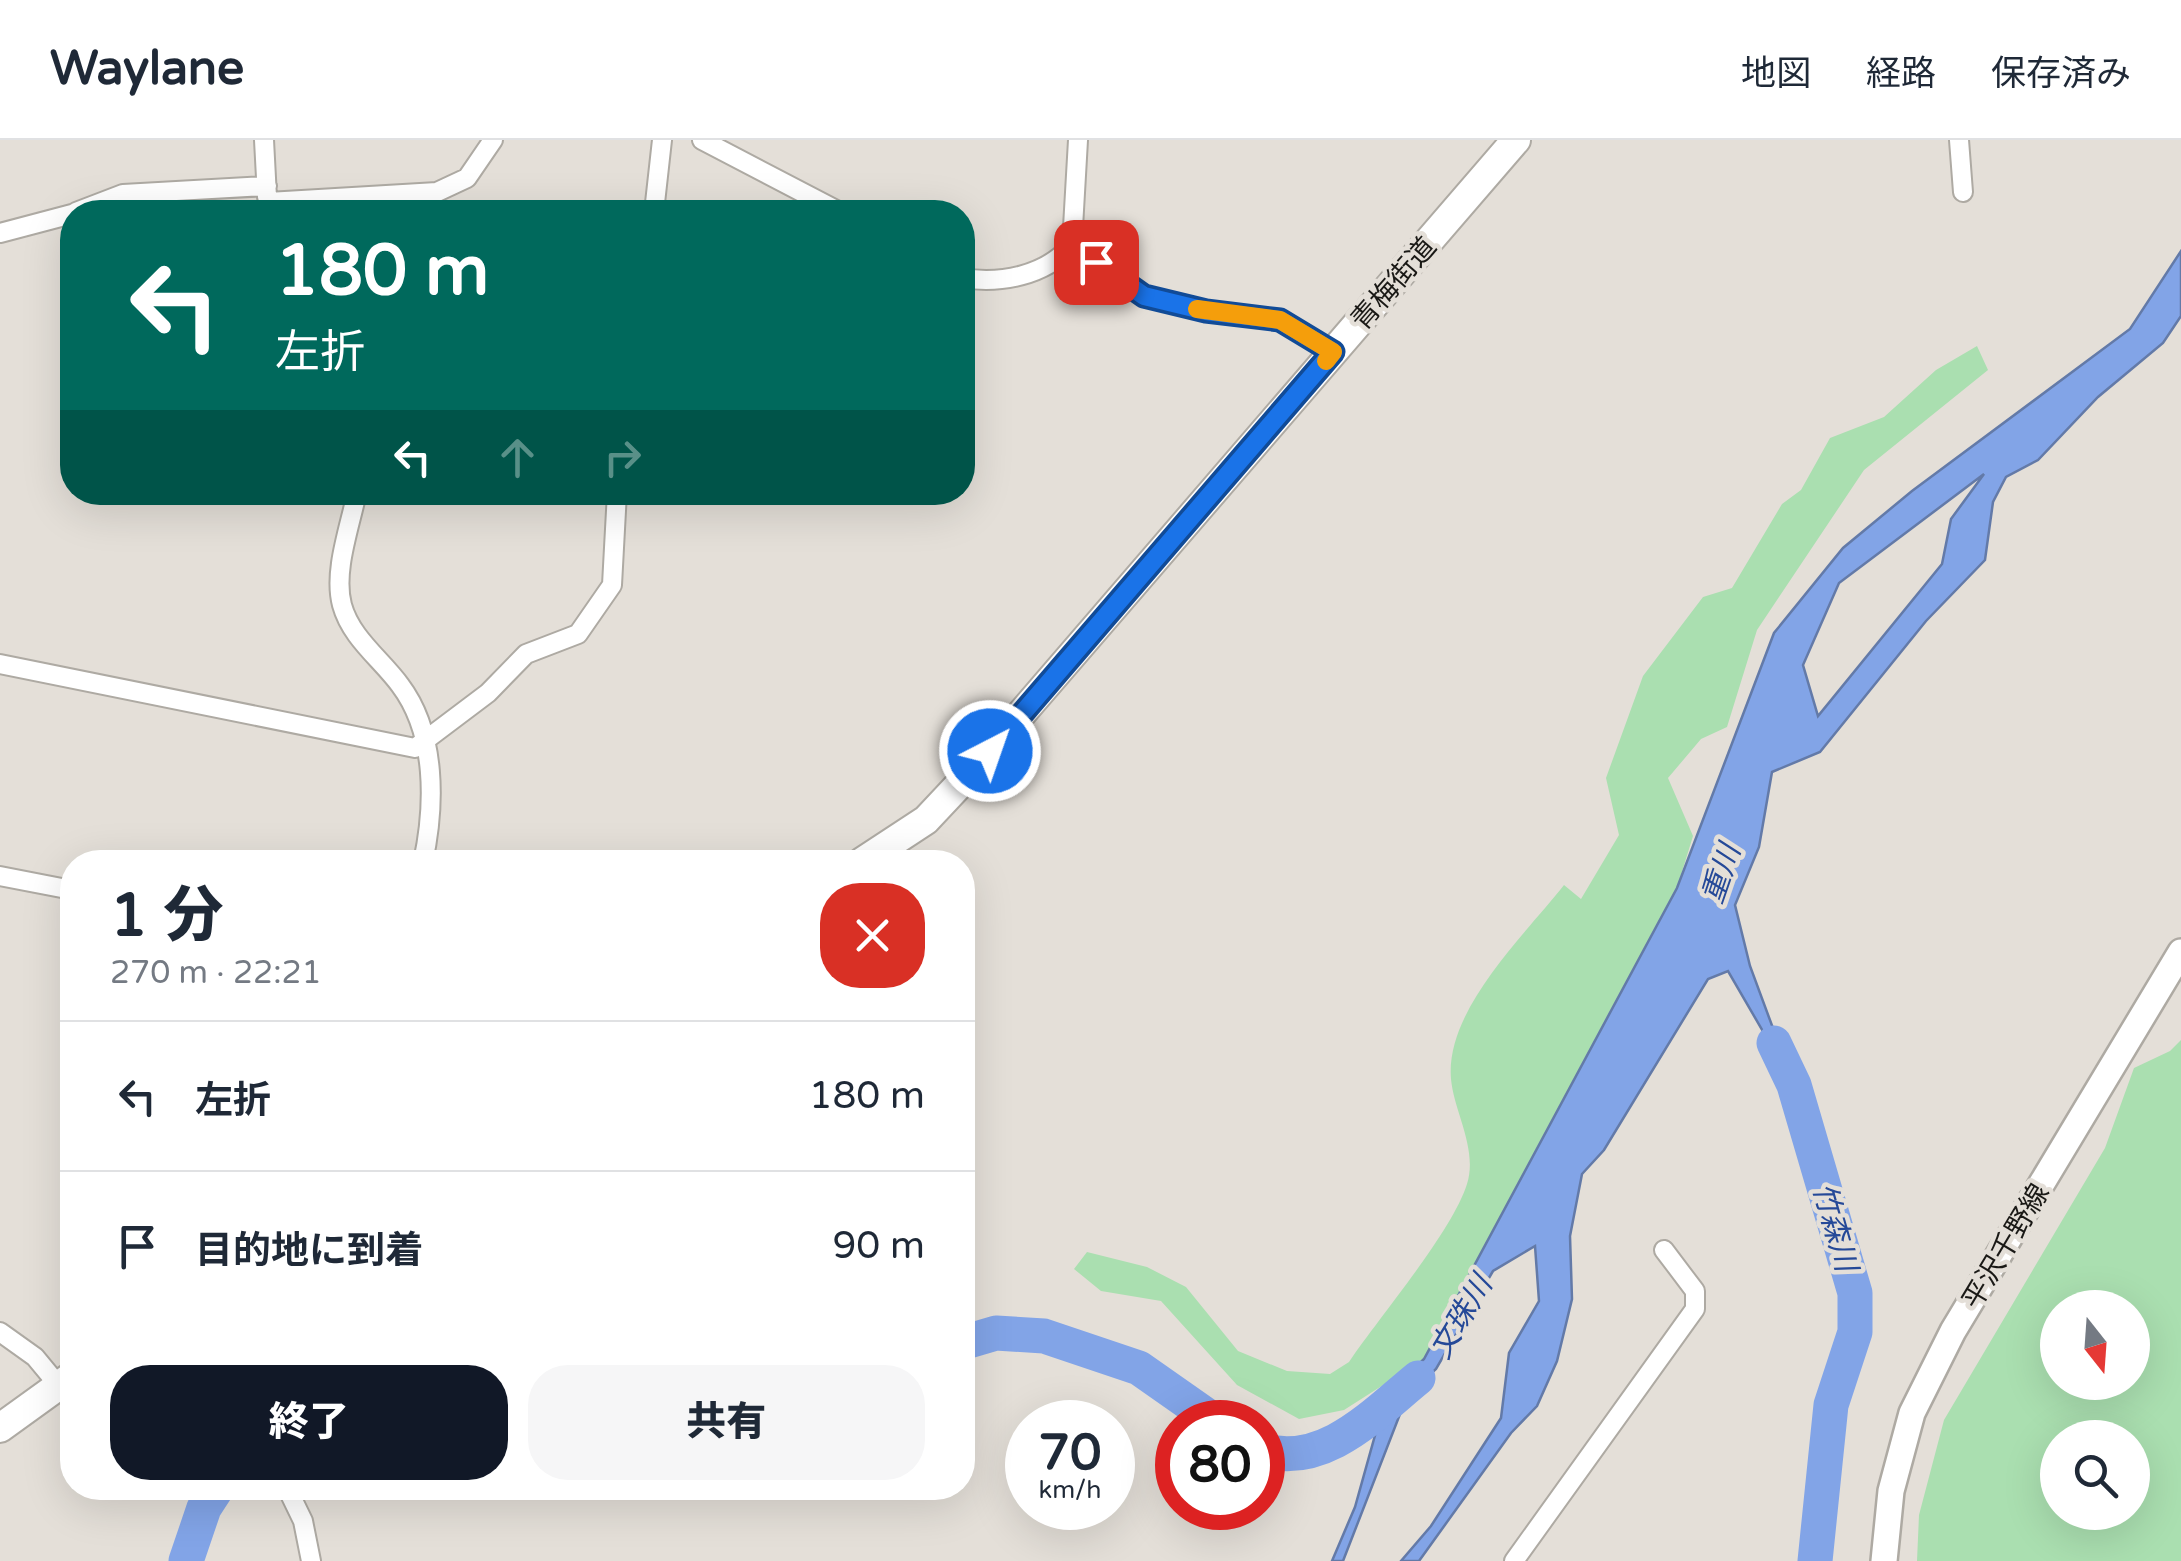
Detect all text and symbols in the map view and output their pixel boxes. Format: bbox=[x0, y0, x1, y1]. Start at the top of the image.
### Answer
text: Waylane bbox=[50, 40, 244, 98]
text: 地図 bbox=[1741, 53, 1811, 95]
text: 経路 bbox=[1866, 53, 1936, 95]
text: 保存済み bbox=[1991, 53, 2131, 95]
pin bbox=[1054, 220, 1139, 305]
text: 180 m bbox=[275, 230, 489, 314]
street label: 青梅街道 bbox=[1344, 230, 1443, 337]
icon: arrive bbox=[1069, 235, 1124, 290]
icon: left bbox=[110, 240, 240, 370]
text: 左折 bbox=[275, 326, 365, 380]
icon: left bbox=[385, 430, 440, 485]
icon: ahead bbox=[490, 430, 545, 485]
icon: right bbox=[595, 430, 650, 485]
position arrow bbox=[938, 699, 1042, 803]
water label: 重川 bbox=[1694, 837, 1750, 909]
text: 1 分 bbox=[110, 880, 223, 952]
button: close bbox=[820, 883, 925, 988]
text: 270 m · 22:21 bbox=[110, 954, 322, 992]
icon: left bbox=[110, 1069, 165, 1124]
text: 180 m bbox=[809, 1073, 925, 1119]
text: 左折 bbox=[195, 1078, 271, 1124]
street label: 平沢千野線 bbox=[1955, 1178, 2056, 1315]
water label: 竹森川 bbox=[1804, 1179, 1866, 1278]
icon: arrive bbox=[110, 1219, 165, 1274]
text: 90 m bbox=[833, 1223, 925, 1269]
text: 目的地に到着 bbox=[195, 1228, 423, 1274]
water label: 文珠川 bbox=[1422, 1267, 1502, 1365]
north arrow bbox=[2040, 1290, 2150, 1400]
map controls bbox=[2040, 1290, 2150, 1530]
button: 終了 bbox=[110, 1365, 508, 1480]
button: 共有 bbox=[528, 1365, 925, 1480]
speed limit sign: 80 bbox=[1155, 1400, 1285, 1530]
button: search bbox=[2040, 1420, 2150, 1530]
text: 70 bbox=[1039, 1423, 1101, 1483]
text: km/h bbox=[1039, 1475, 1101, 1505]

